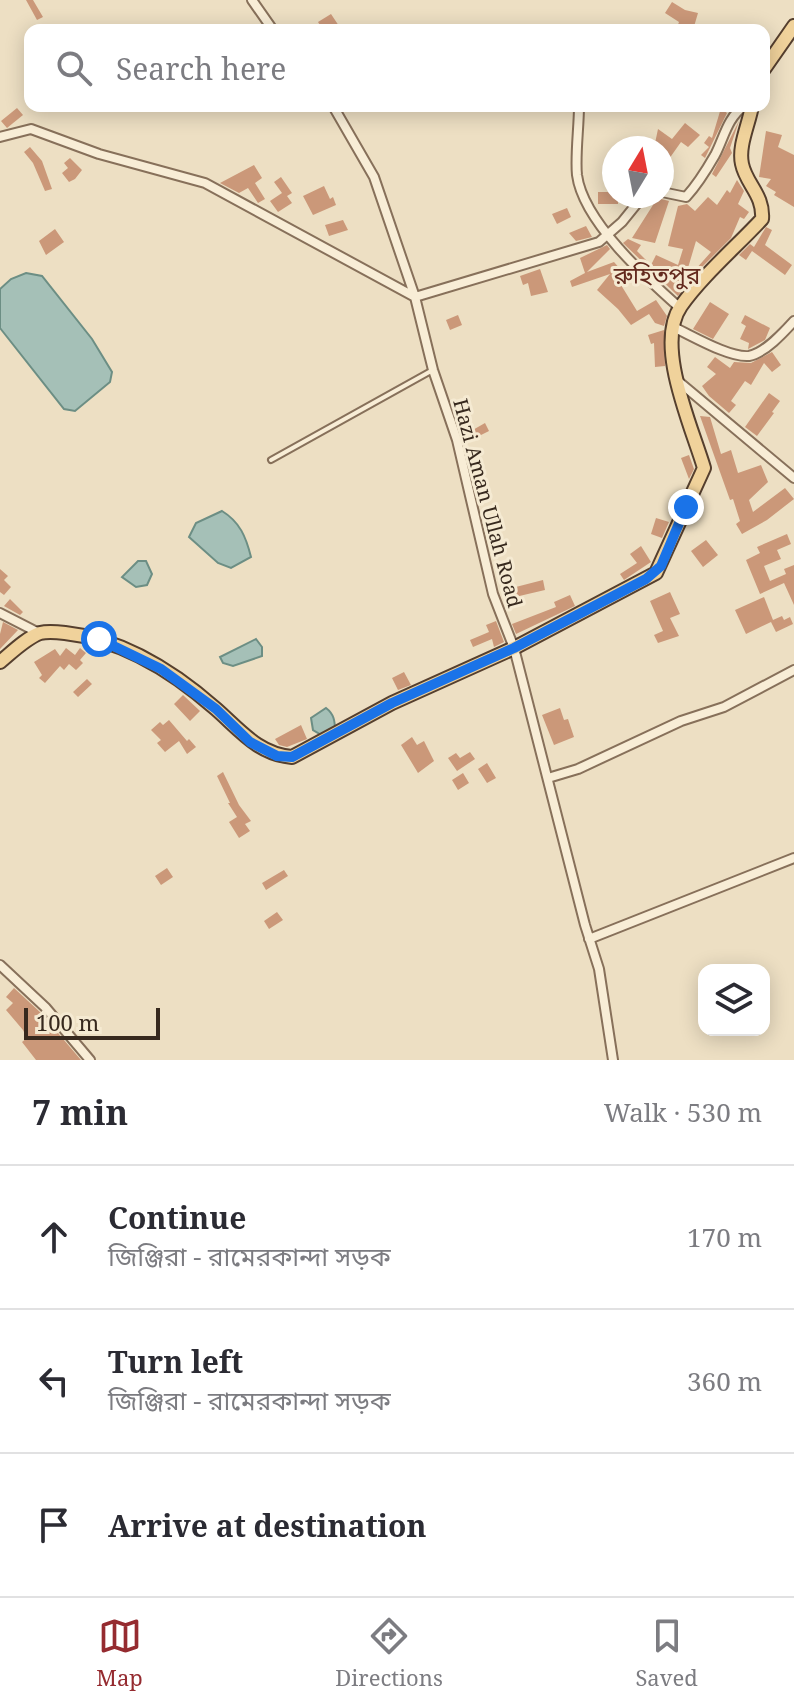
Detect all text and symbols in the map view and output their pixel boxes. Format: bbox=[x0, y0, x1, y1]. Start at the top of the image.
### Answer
search box bbox=[24, 24, 770, 112]
icon: search bbox=[52, 46, 96, 90]
text: Search here bbox=[116, 48, 286, 89]
north arrow bbox=[602, 136, 674, 208]
district label: রুহিতপুর bbox=[613, 258, 701, 291]
street label: Hazi Aman Ullah Road bbox=[447, 395, 529, 611]
route end bbox=[668, 489, 704, 525]
route start bbox=[81, 621, 117, 657]
map controls bbox=[698, 964, 770, 1036]
button: layers bbox=[698, 964, 770, 1036]
scale bar bbox=[24, 1004, 160, 1040]
text: 100 m bbox=[36, 1007, 99, 1037]
text: 7 min bbox=[32, 1089, 128, 1135]
text: Walk · 530 m bbox=[604, 1094, 762, 1130]
text: Continue bbox=[108, 1197, 246, 1238]
icon: ahead bbox=[32, 1215, 76, 1259]
text: 170 m bbox=[687, 1219, 762, 1255]
text: জিঞ্জিরা - রামেরকান্দা সড়ক bbox=[108, 1238, 391, 1274]
text: Turn left bbox=[108, 1341, 243, 1382]
icon: left bbox=[32, 1359, 76, 1403]
text: 360 m bbox=[687, 1363, 762, 1399]
text: জিঞ্জিরা - রামেরকান্দা সড়ক bbox=[108, 1382, 391, 1418]
icon: arrive bbox=[32, 1503, 76, 1547]
text: Arrive at destination bbox=[108, 1505, 427, 1546]
tab: Map bbox=[96, 1614, 143, 1692]
tab: Directions bbox=[335, 1614, 443, 1692]
tab: Saved bbox=[635, 1614, 698, 1692]

